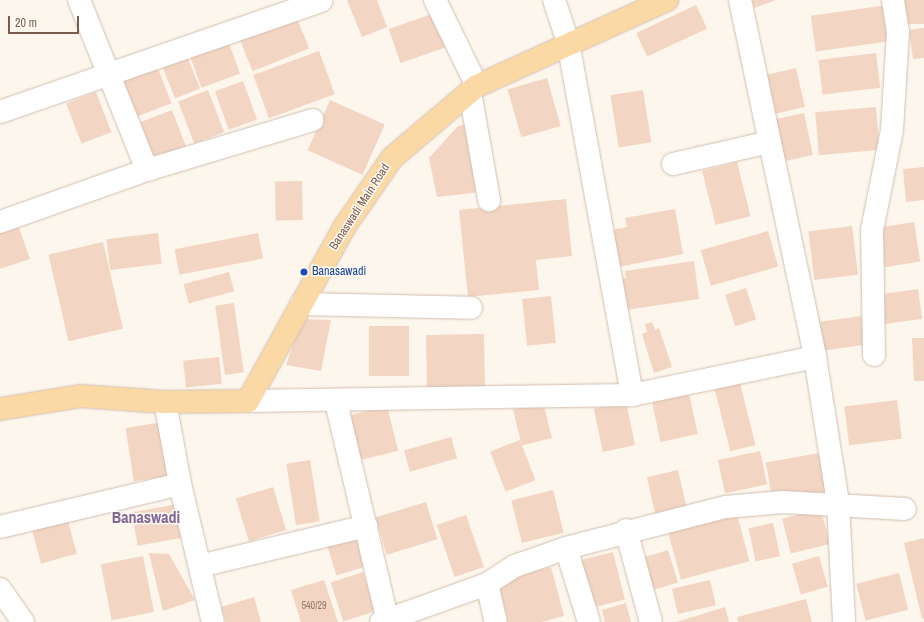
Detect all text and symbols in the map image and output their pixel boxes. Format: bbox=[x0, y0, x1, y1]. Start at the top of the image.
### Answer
scale bar bbox=[10, 8, 81, 34]
text: 20 m bbox=[15, 15, 37, 31]
street label: Banaswadi Main Road bbox=[327, 161, 393, 253]
place label: Banasawadi bbox=[312, 265, 366, 279]
marker: Banasawadi bbox=[299, 267, 309, 277]
district label: Banaswadi bbox=[112, 507, 180, 527]
house number: 540/29 bbox=[301, 600, 327, 612]

